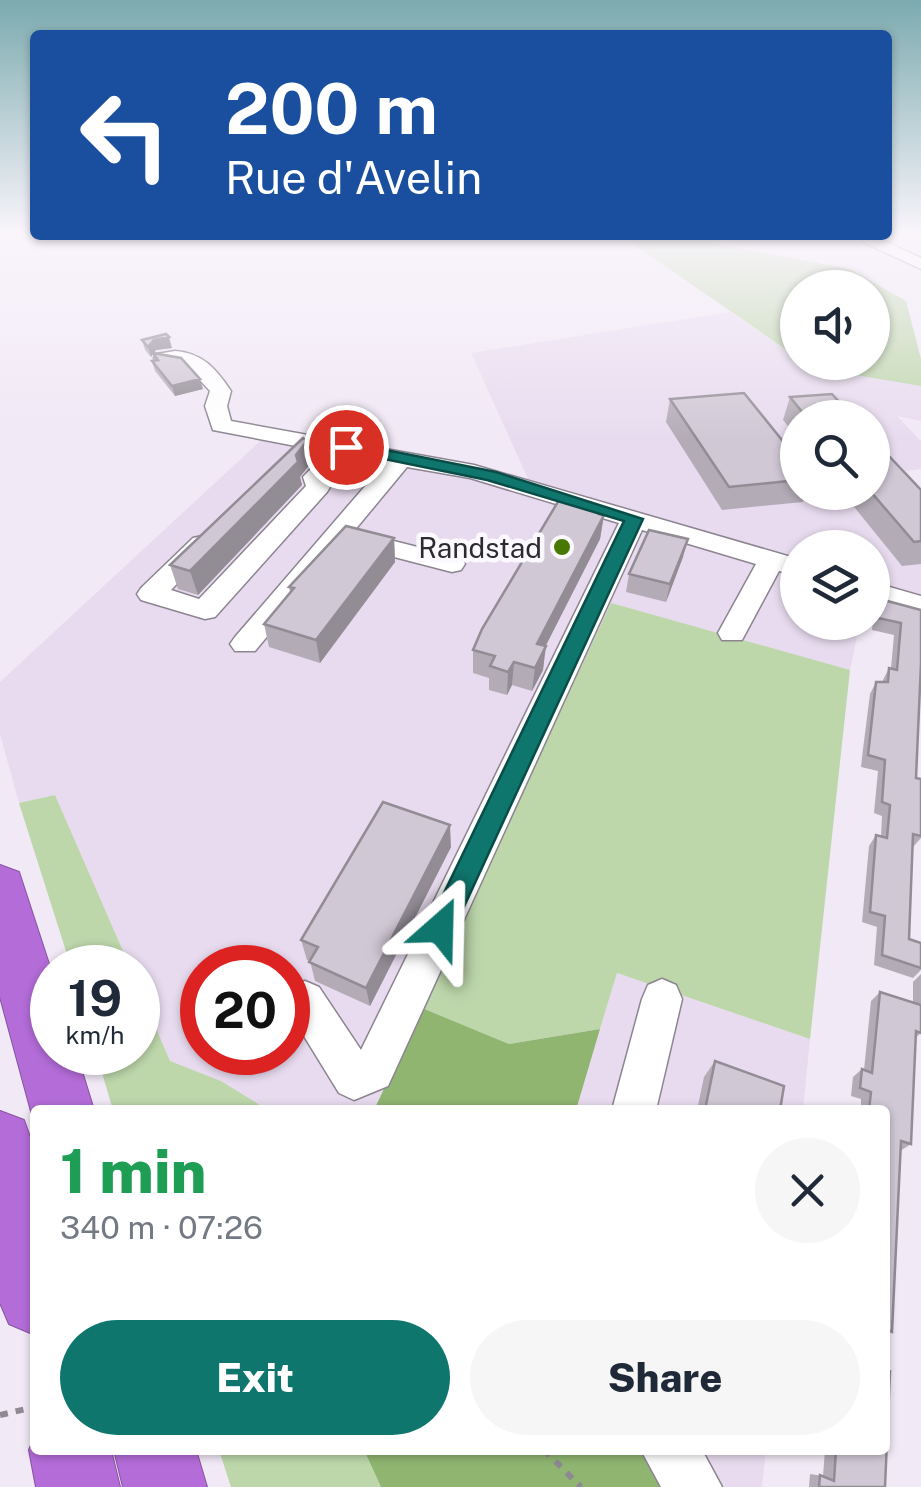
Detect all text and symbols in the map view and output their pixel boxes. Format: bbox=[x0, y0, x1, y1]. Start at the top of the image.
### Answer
text: 200 m bbox=[225, 67, 438, 150]
icon: left bbox=[60, 70, 190, 200]
text: Rue d'Avelin bbox=[225, 151, 482, 204]
map controls bbox=[780, 270, 890, 640]
button: sound bbox=[780, 270, 890, 380]
button: search bbox=[780, 400, 890, 510]
pin bbox=[304, 405, 389, 490]
icon: arrive bbox=[319, 420, 374, 475]
button: layers bbox=[780, 530, 890, 640]
place label: Randstad bbox=[418, 531, 542, 564]
marker: Randstad bbox=[551, 536, 573, 558]
position arrow bbox=[388, 876, 492, 980]
speed limit sign: 20 bbox=[180, 945, 310, 1075]
text: 19 bbox=[68, 968, 122, 1027]
text: km/h bbox=[66, 1020, 124, 1050]
text: 1 min bbox=[60, 1136, 207, 1207]
button: close bbox=[755, 1138, 860, 1243]
text: 340 m · 07:26 bbox=[60, 1209, 263, 1246]
button: Exit bbox=[60, 1320, 450, 1435]
button: Share bbox=[470, 1320, 860, 1435]

